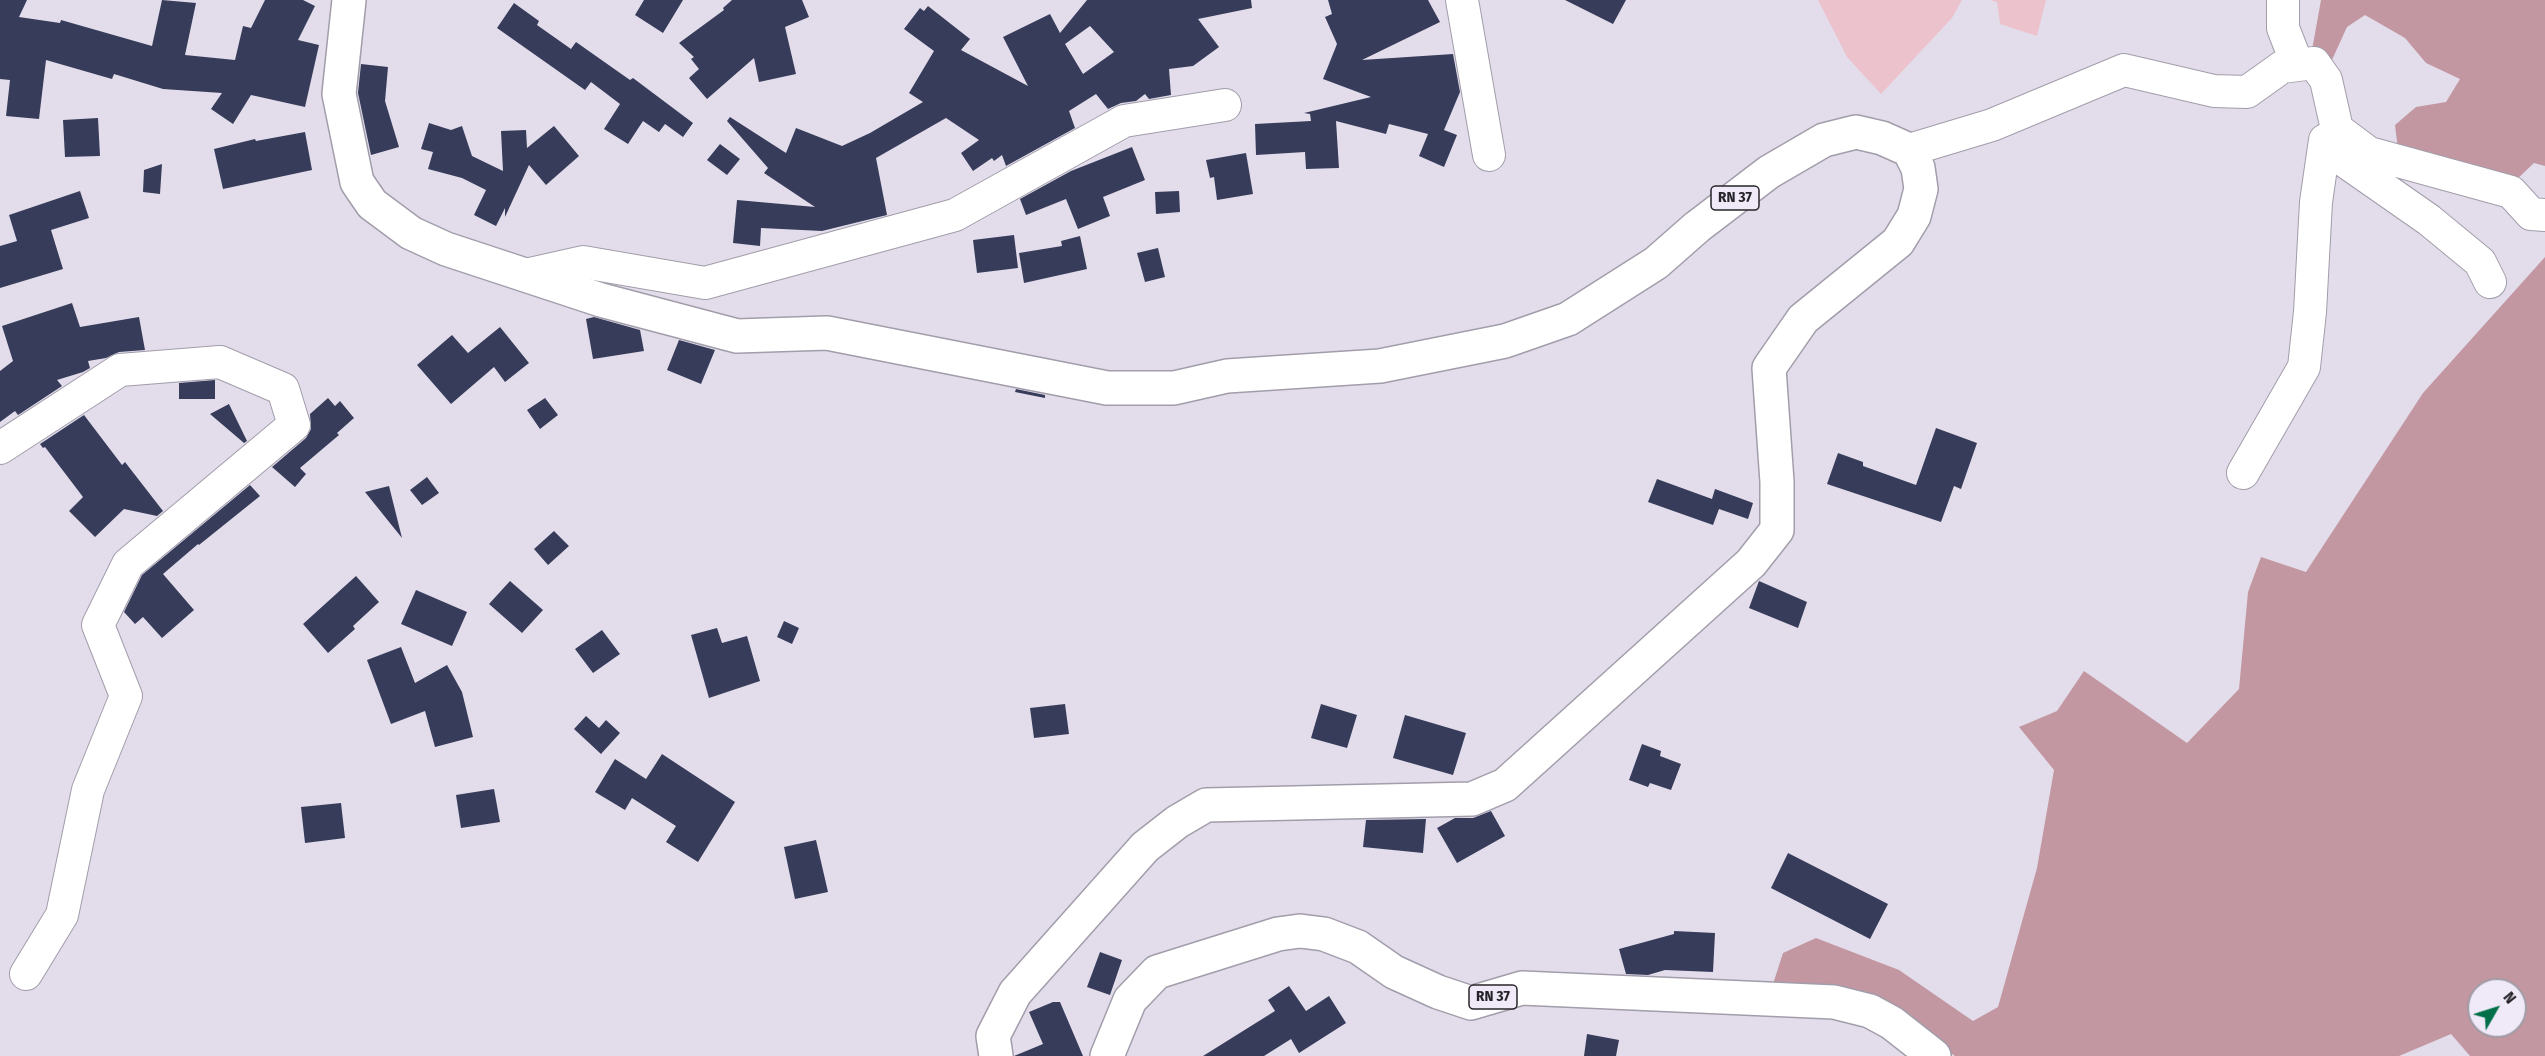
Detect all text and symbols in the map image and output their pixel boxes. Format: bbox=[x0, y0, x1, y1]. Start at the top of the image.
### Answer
road number: RN 37 bbox=[1711, 186, 1759, 210]
north arrow bbox=[2467, 978, 2527, 1038]
road number: RN 37 bbox=[1469, 985, 1517, 1009]
text: N bbox=[2499, 988, 2520, 1007]

